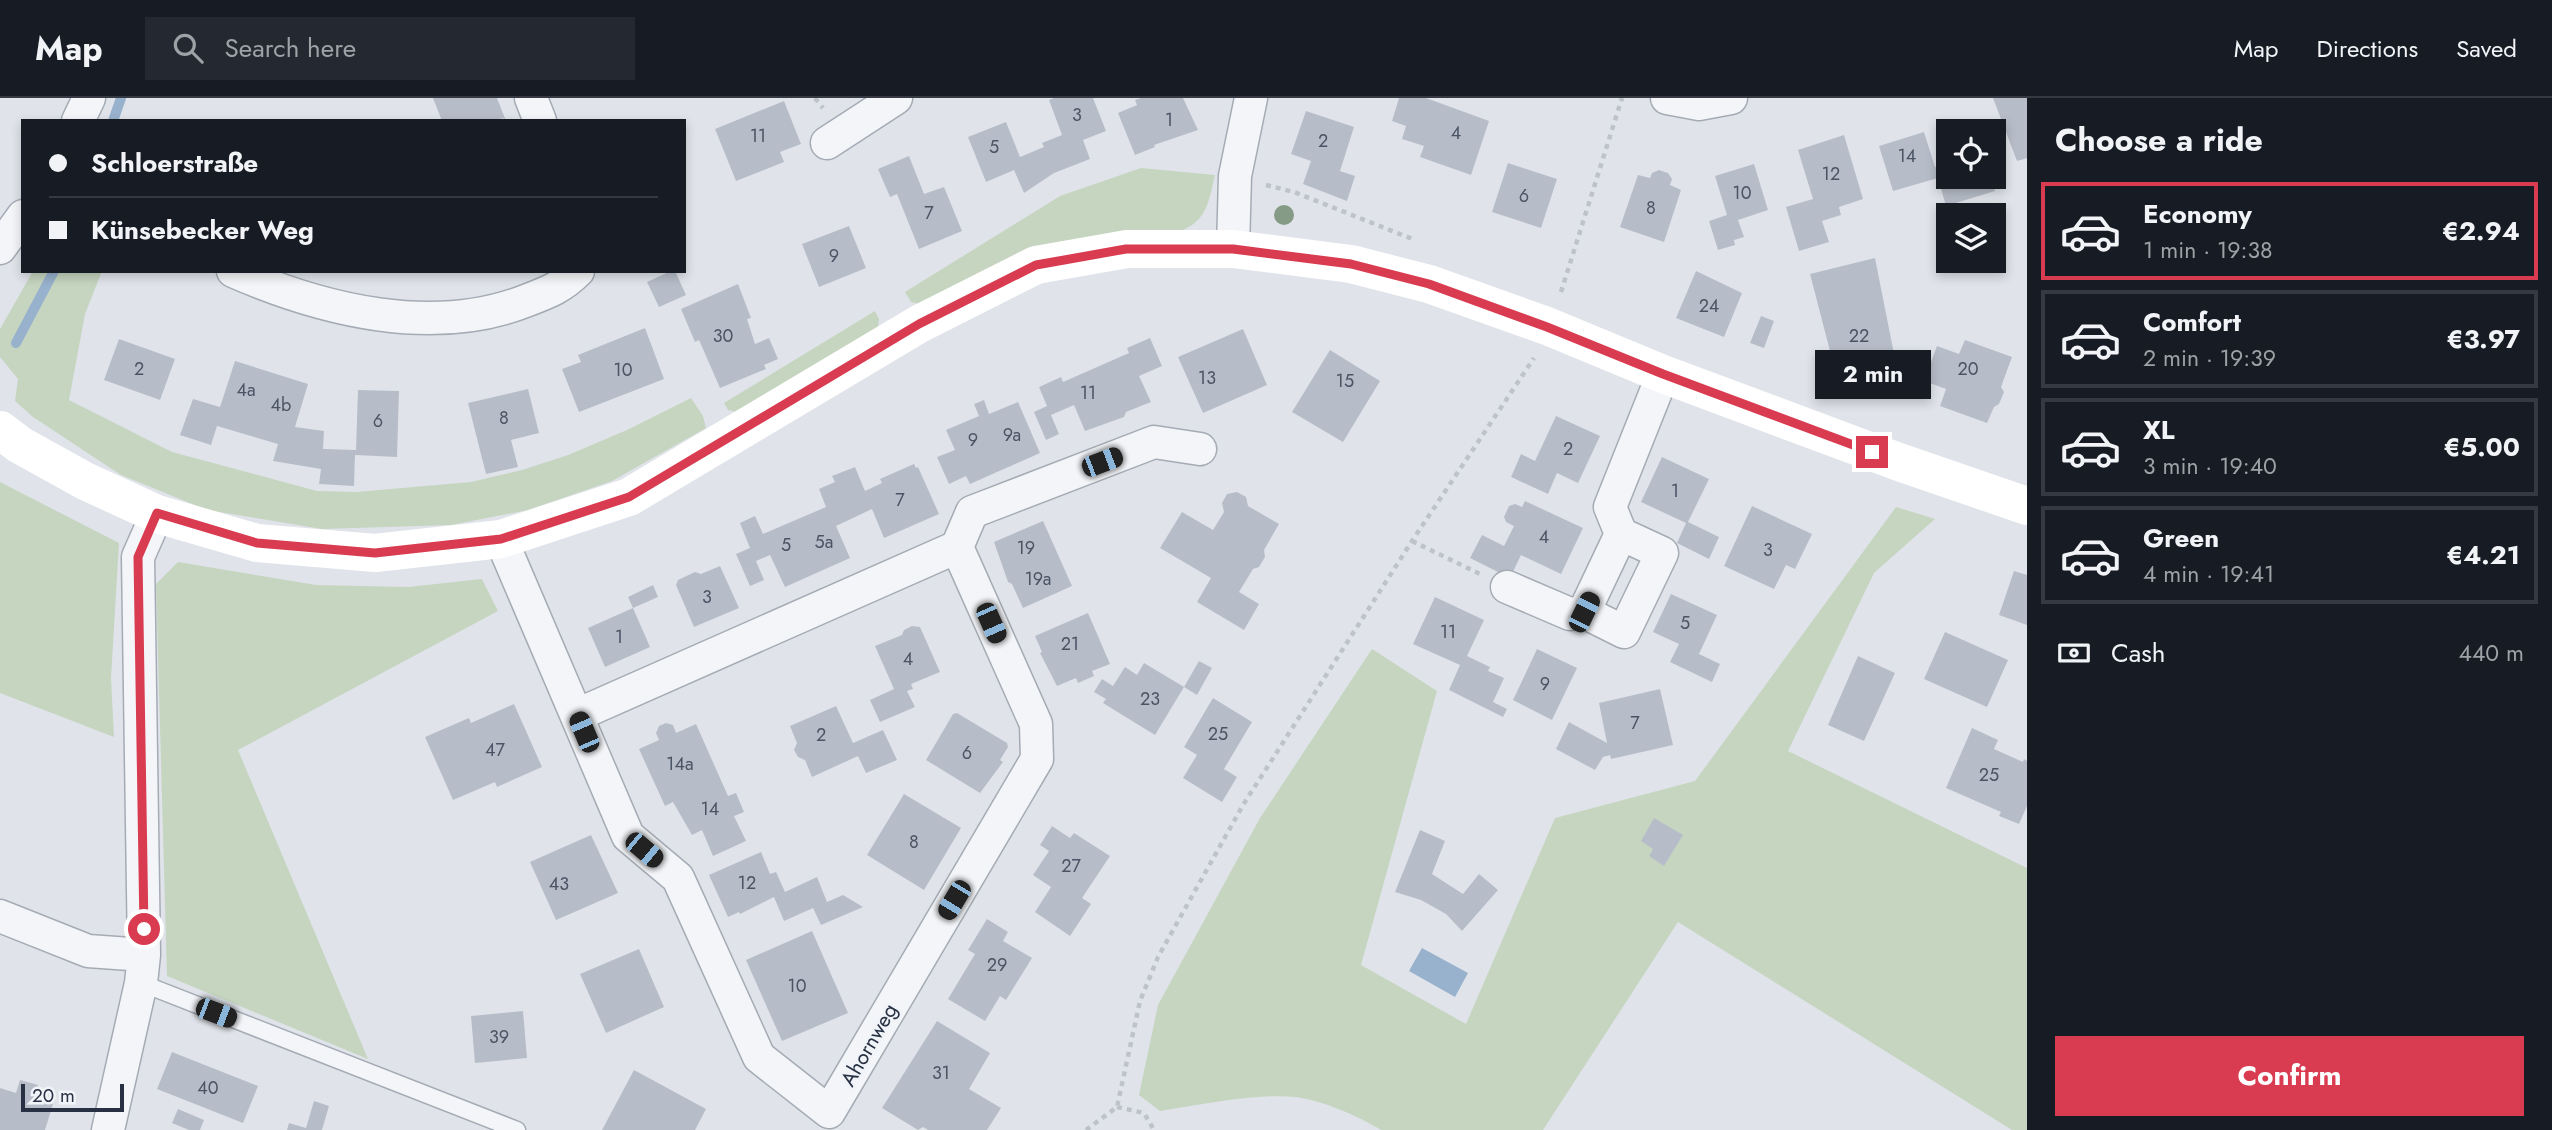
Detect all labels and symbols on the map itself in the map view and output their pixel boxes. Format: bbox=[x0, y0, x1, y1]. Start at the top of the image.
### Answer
house number: 3 bbox=[1072, 102, 1082, 128]
house number: 1 bbox=[1165, 107, 1173, 133]
house number: 4 bbox=[1451, 120, 1461, 146]
house number: 11 bbox=[750, 123, 766, 149]
house number: 2 bbox=[1318, 128, 1328, 154]
house number: 5 bbox=[989, 134, 999, 160]
house number: 14 bbox=[1898, 143, 1916, 169]
house number: 12 bbox=[1822, 161, 1840, 187]
house number: 10 bbox=[1733, 180, 1752, 206]
house number: 6 bbox=[1519, 183, 1529, 209]
house number: 8 bbox=[1646, 195, 1656, 221]
house number: 7 bbox=[924, 200, 934, 226]
house number: 9 bbox=[829, 243, 839, 269]
house number: 24 bbox=[1699, 293, 1719, 319]
house number: 30 bbox=[713, 323, 734, 349]
house number: 22 bbox=[1849, 323, 1869, 349]
callout: 2 min bbox=[1814, 350, 1930, 400]
house number: 2 bbox=[134, 356, 144, 382]
house number: 20 bbox=[1957, 356, 1979, 382]
house number: 10 bbox=[614, 357, 633, 383]
house number: 13 bbox=[1198, 365, 1216, 391]
house number: 15 bbox=[1336, 368, 1354, 394]
house number: 4a bbox=[236, 377, 256, 403]
house number: 11 bbox=[1080, 380, 1096, 406]
house number: 4b bbox=[271, 392, 291, 418]
house number: 8 bbox=[499, 405, 509, 431]
house number: 6 bbox=[373, 408, 383, 434]
house number: 9a bbox=[1003, 422, 1021, 448]
house number: 9 bbox=[968, 427, 978, 453]
house number: 2 bbox=[1563, 436, 1573, 462]
route end bbox=[1856, 436, 1888, 468]
car bbox=[1079, 445, 1126, 479]
house number: 1 bbox=[1671, 478, 1679, 504]
house number: 7 bbox=[895, 487, 905, 513]
house number: 4 bbox=[1539, 524, 1549, 550]
house number: 5a bbox=[815, 529, 833, 555]
house number: 5 bbox=[781, 532, 791, 558]
house number: 19 bbox=[1017, 535, 1035, 561]
house number: 3 bbox=[1763, 537, 1773, 563]
house number: 19a bbox=[1025, 566, 1051, 592]
house number: 3 bbox=[702, 584, 712, 610]
car bbox=[1566, 589, 1603, 635]
car bbox=[973, 600, 1010, 646]
house number: 5 bbox=[1680, 610, 1690, 636]
house number: 11 bbox=[1440, 619, 1456, 645]
house number: 1 bbox=[615, 624, 623, 650]
house number: 21 bbox=[1061, 631, 1079, 657]
house number: 4 bbox=[903, 646, 913, 672]
house number: 9 bbox=[1540, 671, 1550, 697]
house number: 23 bbox=[1140, 686, 1160, 712]
car bbox=[567, 709, 602, 755]
house number: 7 bbox=[1630, 710, 1640, 736]
house number: 25 bbox=[1208, 721, 1228, 747]
house number: 2 bbox=[816, 722, 826, 748]
house number: 47 bbox=[485, 737, 506, 763]
house number: 6 bbox=[962, 740, 972, 766]
house number: 14a bbox=[666, 751, 694, 777]
house number: 25 bbox=[1979, 762, 1999, 788]
house number: 14 bbox=[701, 796, 719, 822]
car bbox=[622, 828, 667, 872]
house number: 8 bbox=[909, 829, 919, 855]
house number: 27 bbox=[1061, 853, 1081, 879]
house number: 12 bbox=[738, 870, 756, 896]
house number: 43 bbox=[549, 871, 569, 897]
car bbox=[935, 877, 974, 923]
route start bbox=[128, 913, 160, 945]
house number: 29 bbox=[987, 952, 1007, 978]
house number: 10 bbox=[788, 973, 807, 999]
car bbox=[193, 996, 240, 1030]
street label: Ahornweg bbox=[833, 998, 905, 1092]
house number: 39 bbox=[489, 1024, 509, 1050]
house number: 31 bbox=[932, 1060, 950, 1086]
house number: 40 bbox=[197, 1075, 219, 1101]
scale bar bbox=[21, 1081, 124, 1113]

